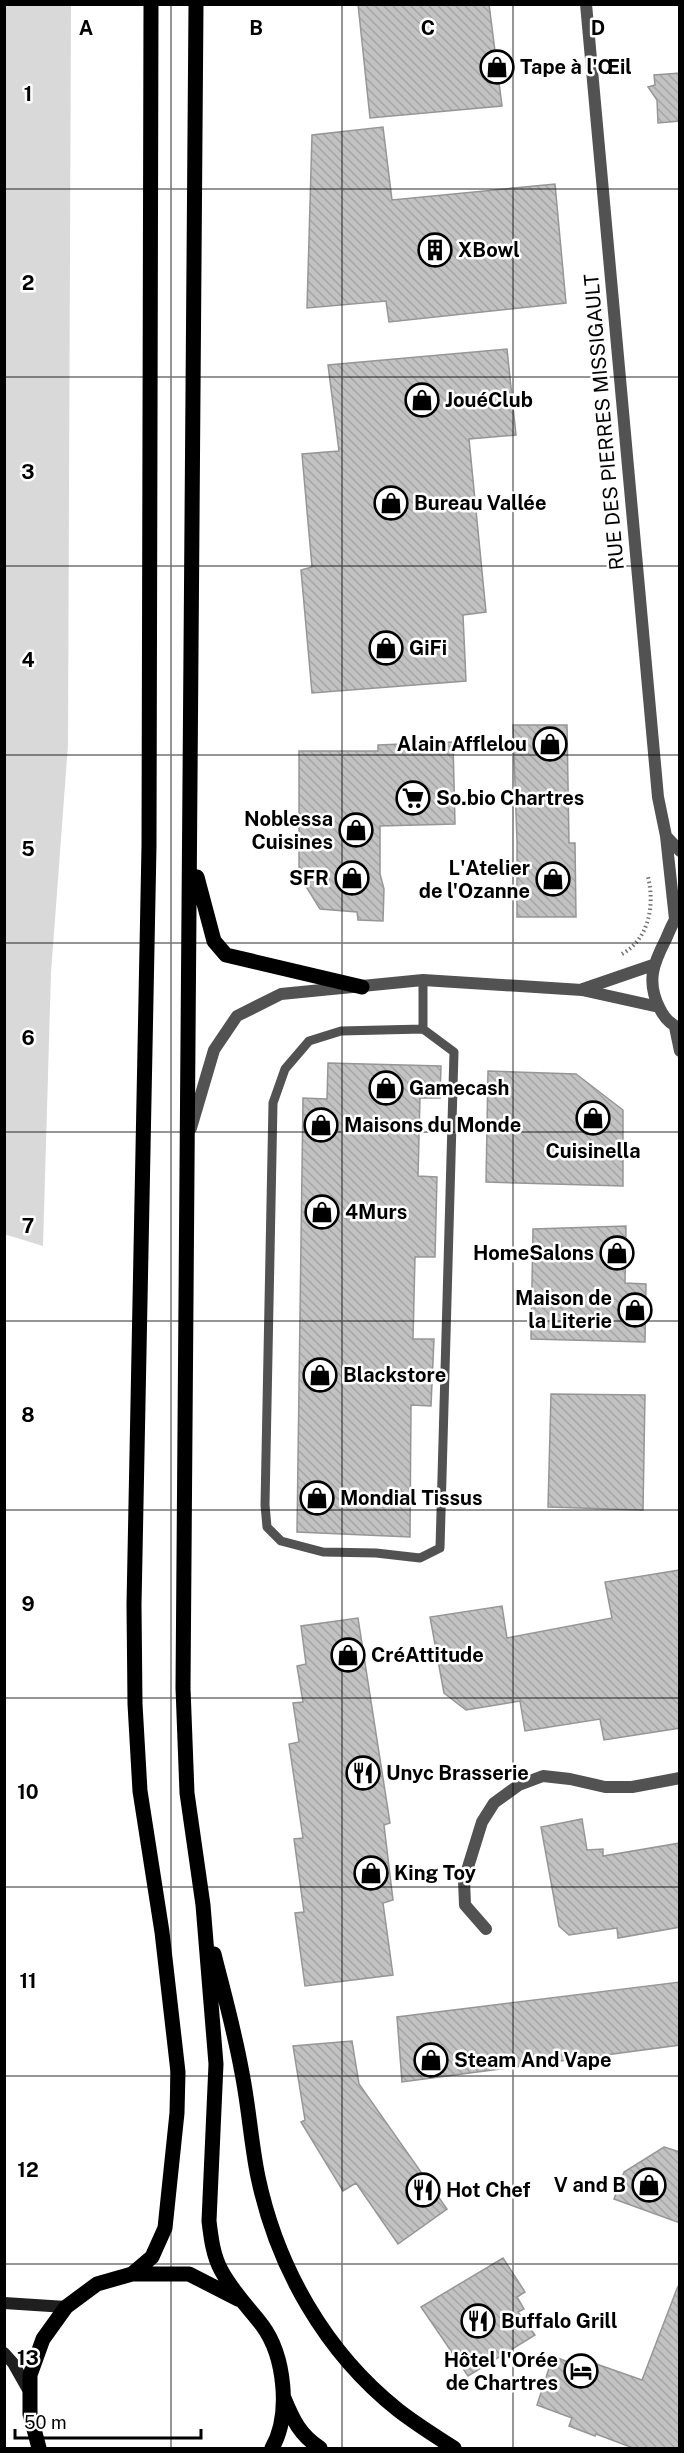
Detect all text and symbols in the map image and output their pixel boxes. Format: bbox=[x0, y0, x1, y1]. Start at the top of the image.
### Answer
text: A bbox=[79, 16, 93, 40]
text: B bbox=[249, 16, 263, 40]
text: C bbox=[421, 16, 435, 40]
text: D bbox=[591, 16, 605, 40]
shop icon: Tape à l'Œil bbox=[479, 49, 515, 85]
place label: Tape à l'Œil bbox=[520, 55, 632, 79]
text: 1 bbox=[24, 82, 32, 106]
building icon: XBowl bbox=[417, 232, 453, 268]
place label: XBowl bbox=[458, 238, 520, 262]
text: 2 bbox=[22, 271, 34, 295]
street label: RUE DES PIERRES MISSIGAULT bbox=[579, 273, 629, 571]
shop icon: JouéClub bbox=[404, 382, 440, 418]
place label: JouéClub bbox=[445, 388, 533, 412]
text: 3 bbox=[21, 460, 35, 484]
shop icon: Bureau Vallée bbox=[373, 485, 409, 521]
place label: Bureau Vallée bbox=[414, 491, 546, 515]
shop icon: GiFi bbox=[368, 630, 404, 666]
place label: GiFi bbox=[409, 636, 447, 660]
text: 4 bbox=[21, 648, 35, 672]
shop icon: Alain Afflelou bbox=[532, 726, 568, 762]
place label: Alain Afflelou bbox=[397, 732, 527, 756]
supermarket icon: So.bio Chartres bbox=[395, 780, 431, 816]
place label: So.bio Chartres bbox=[436, 786, 584, 810]
place label: Noblessa Cuisines bbox=[244, 807, 333, 854]
shop icon: Noblessa Cuisines bbox=[338, 812, 374, 848]
text: 5 bbox=[21, 837, 35, 861]
place label: L'Atelier de l'Ozanne bbox=[419, 856, 530, 903]
shop icon: SFR bbox=[334, 860, 370, 896]
shop icon: L'Atelier de l'Ozanne bbox=[535, 861, 571, 897]
place label: SFR bbox=[289, 866, 329, 890]
text: 6 bbox=[21, 1026, 35, 1050]
shop icon: Gamecash bbox=[368, 1070, 404, 1106]
place label: Gamecash bbox=[409, 1076, 509, 1100]
shop icon: Cuisinella bbox=[575, 1100, 611, 1136]
shop icon: Maisons du Monde bbox=[303, 1107, 339, 1143]
place label: Maisons du Monde bbox=[344, 1113, 521, 1137]
place label: Cuisinella bbox=[545, 1139, 641, 1163]
shop icon: 4Murs bbox=[304, 1194, 340, 1230]
place label: 4Murs bbox=[345, 1200, 407, 1224]
text: 7 bbox=[22, 1214, 34, 1238]
shop icon: HomeSalons bbox=[599, 1235, 635, 1271]
place label: HomeSalons bbox=[473, 1241, 594, 1265]
place label: Maison de la Literie bbox=[515, 1286, 612, 1333]
shop icon: Maison de la Literie bbox=[617, 1292, 653, 1328]
shop icon: Blackstore bbox=[302, 1357, 338, 1393]
place label: Blackstore bbox=[343, 1363, 446, 1387]
text: 8 bbox=[21, 1403, 35, 1427]
shop icon: Mondial Tissus bbox=[299, 1480, 335, 1516]
place label: Mondial Tissus bbox=[340, 1486, 483, 1510]
text: 9 bbox=[21, 1592, 35, 1616]
shop icon: CréAttitude bbox=[330, 1637, 366, 1673]
place label: CréAttitude bbox=[371, 1643, 484, 1667]
restaurant icon: Unyc Brasserie bbox=[345, 1755, 381, 1791]
place label: Unyc Brasserie bbox=[386, 1761, 529, 1785]
text: 10 bbox=[17, 1780, 39, 1804]
shop icon: King Toy bbox=[353, 1855, 389, 1891]
place label: King Toy bbox=[394, 1861, 476, 1885]
text: 11 bbox=[19, 1969, 37, 1993]
shop icon: Steam And Vape bbox=[413, 2042, 449, 2078]
place label: Steam And Vape bbox=[454, 2048, 612, 2072]
text: 12 bbox=[17, 2158, 39, 2182]
shop icon: V and B bbox=[631, 2167, 667, 2203]
restaurant icon: Hot Chef bbox=[405, 2172, 441, 2208]
place label: V and B bbox=[554, 2173, 626, 2197]
place label: Hot Chef bbox=[446, 2178, 531, 2202]
restaurant icon: Buffalo Grill bbox=[460, 2303, 496, 2339]
place label: Buffalo Grill bbox=[501, 2309, 617, 2333]
text: 13 bbox=[17, 2346, 39, 2370]
place label: Hôtel l'Orée de Chartres bbox=[444, 2348, 558, 2395]
hotel icon: Hôtel l'Orée de Chartres bbox=[563, 2353, 599, 2389]
scale bar bbox=[15, 2402, 201, 2440]
text: 50 m bbox=[24, 2412, 67, 2433]

